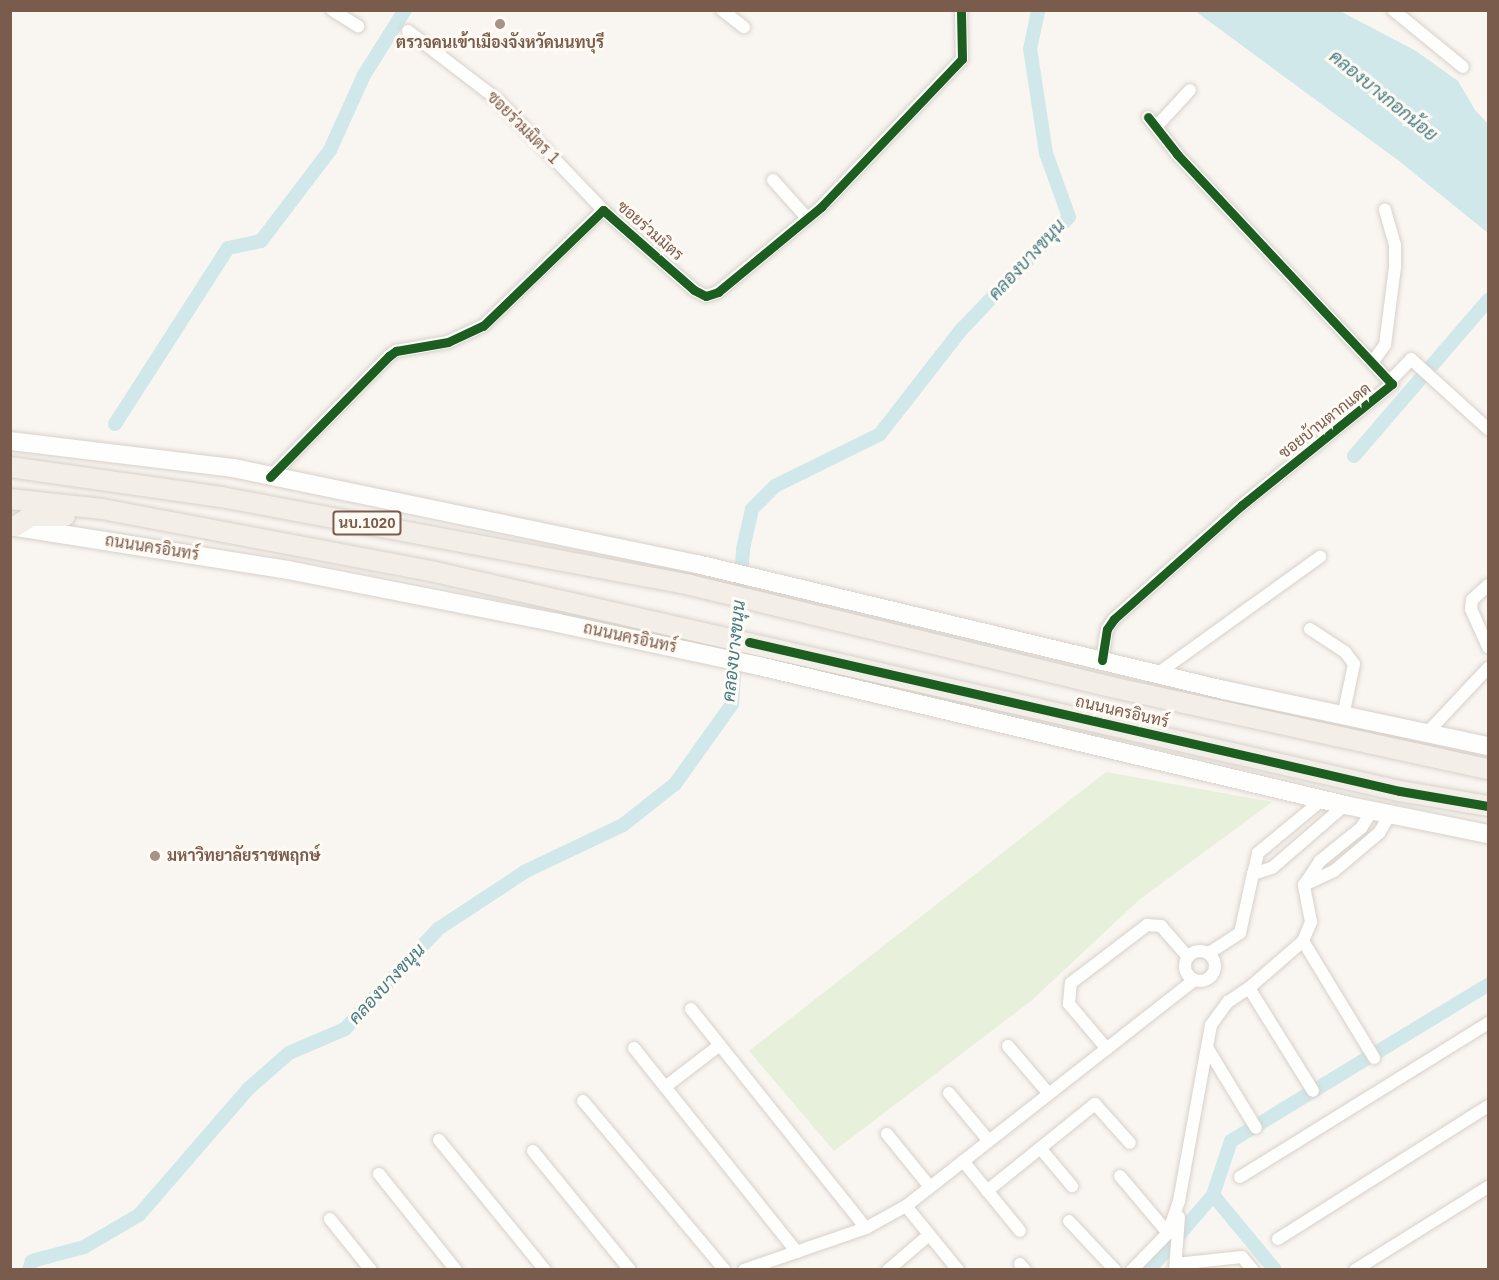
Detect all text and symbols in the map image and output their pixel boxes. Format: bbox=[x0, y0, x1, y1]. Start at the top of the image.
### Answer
marker: ตรวจคนเข้าเมืองจังหวัดนนทบุรี bbox=[493, 17, 507, 31]
place label: ตรวจคนเข้าเมืองจังหวัดนนทบุรี bbox=[396, 33, 604, 53]
water label: คลองบางกอกน้อย bbox=[1325, 46, 1441, 146]
street label: ซอยร่วมมิตร 1 bbox=[483, 88, 563, 168]
street label: ซอยร่วมมิตร bbox=[613, 197, 687, 265]
water label: คลองบางขนุน bbox=[984, 215, 1070, 305]
street label: ซอยบ้านตากแดด bbox=[1275, 379, 1375, 463]
road number: นบ.1020 bbox=[331, 511, 403, 535]
street label: ถนนนครอินทร์ bbox=[104, 531, 200, 565]
water label: คลองบางขนุน bbox=[718, 599, 750, 703]
street label: ถนนนครอินทร์ bbox=[581, 619, 679, 657]
street label: ถนนนครอินทร์ bbox=[1074, 692, 1170, 732]
place label: มหาวิทยาลัยราชพฤกษ์ bbox=[167, 846, 320, 866]
marker: มหาวิทยาลัยราชพฤกษ์ bbox=[148, 849, 162, 863]
water label: คลองบางขนุน bbox=[344, 939, 430, 1029]

